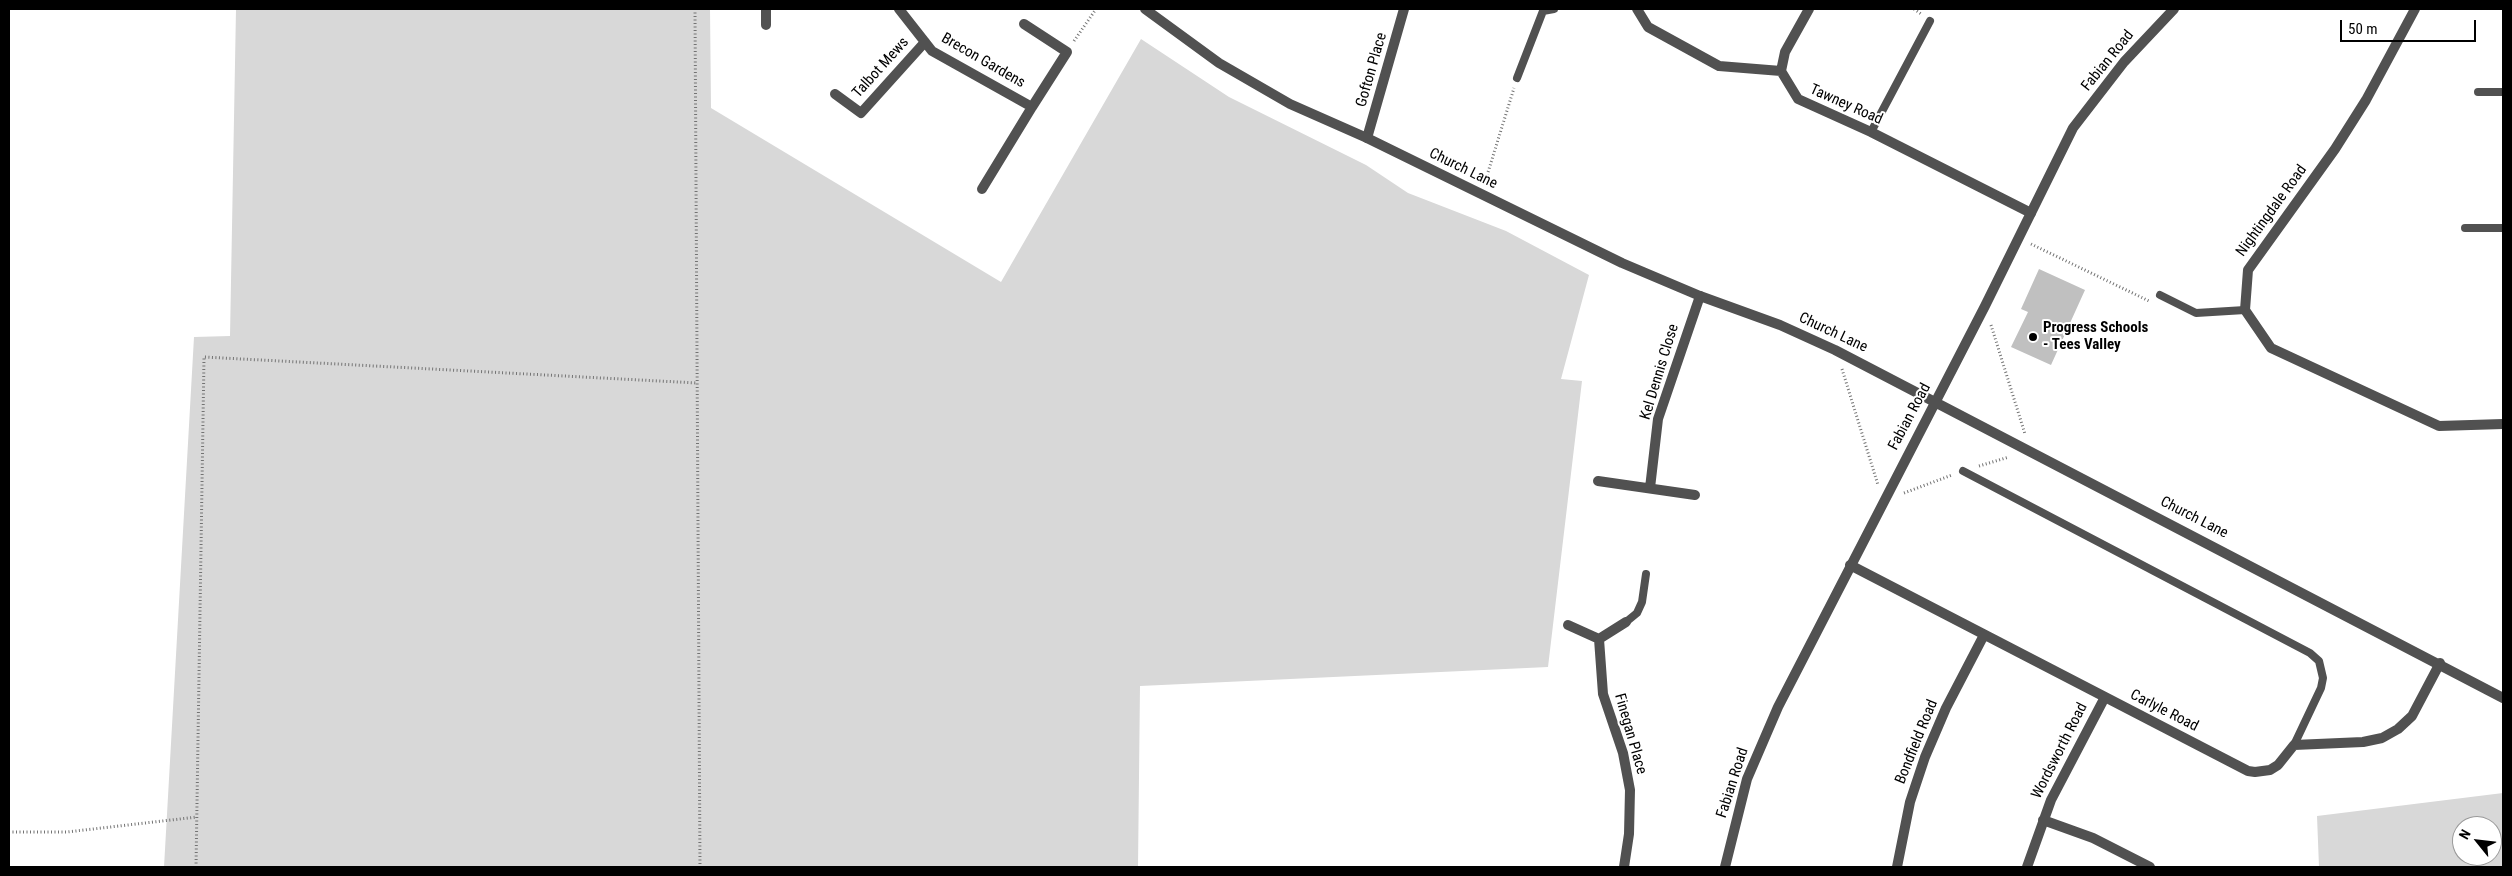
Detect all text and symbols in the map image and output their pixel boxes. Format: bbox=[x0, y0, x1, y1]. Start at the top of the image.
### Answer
scale bar bbox=[2342, 10, 2478, 42]
text: 50 m bbox=[2348, 20, 2378, 38]
street label: Fabian Road bbox=[2078, 27, 2138, 95]
street label: Brecon Gardens bbox=[938, 30, 1028, 92]
street label: Gofton Place bbox=[1353, 31, 1391, 109]
street label: Talbot Mews bbox=[849, 34, 913, 102]
street label: Tawney Road bbox=[1807, 81, 1885, 129]
street label: Church Lane bbox=[1426, 145, 1500, 193]
street label: Nightingdale Road bbox=[2233, 162, 2311, 260]
street label: Church Lane bbox=[1796, 309, 1870, 357]
place label: Progress Schools - Tees Valley bbox=[2043, 319, 2148, 354]
street label: Kel Dennis Close bbox=[1637, 322, 1683, 422]
marker: Progress Schools - Tees Valley bbox=[2027, 331, 2039, 343]
street label: Fabian Road bbox=[1885, 381, 1935, 453]
street label: Church Lane bbox=[2157, 493, 2231, 543]
street label: Carlyle Road bbox=[2127, 686, 2201, 736]
street label: Finegan Place bbox=[1610, 692, 1650, 776]
street label: Bondfield Road bbox=[1892, 697, 1942, 787]
street label: Wordsworth Road bbox=[2028, 700, 2092, 802]
street label: Fabian Road bbox=[1713, 746, 1753, 820]
north arrow bbox=[2452, 816, 2502, 866]
text: N bbox=[2456, 827, 2474, 842]

